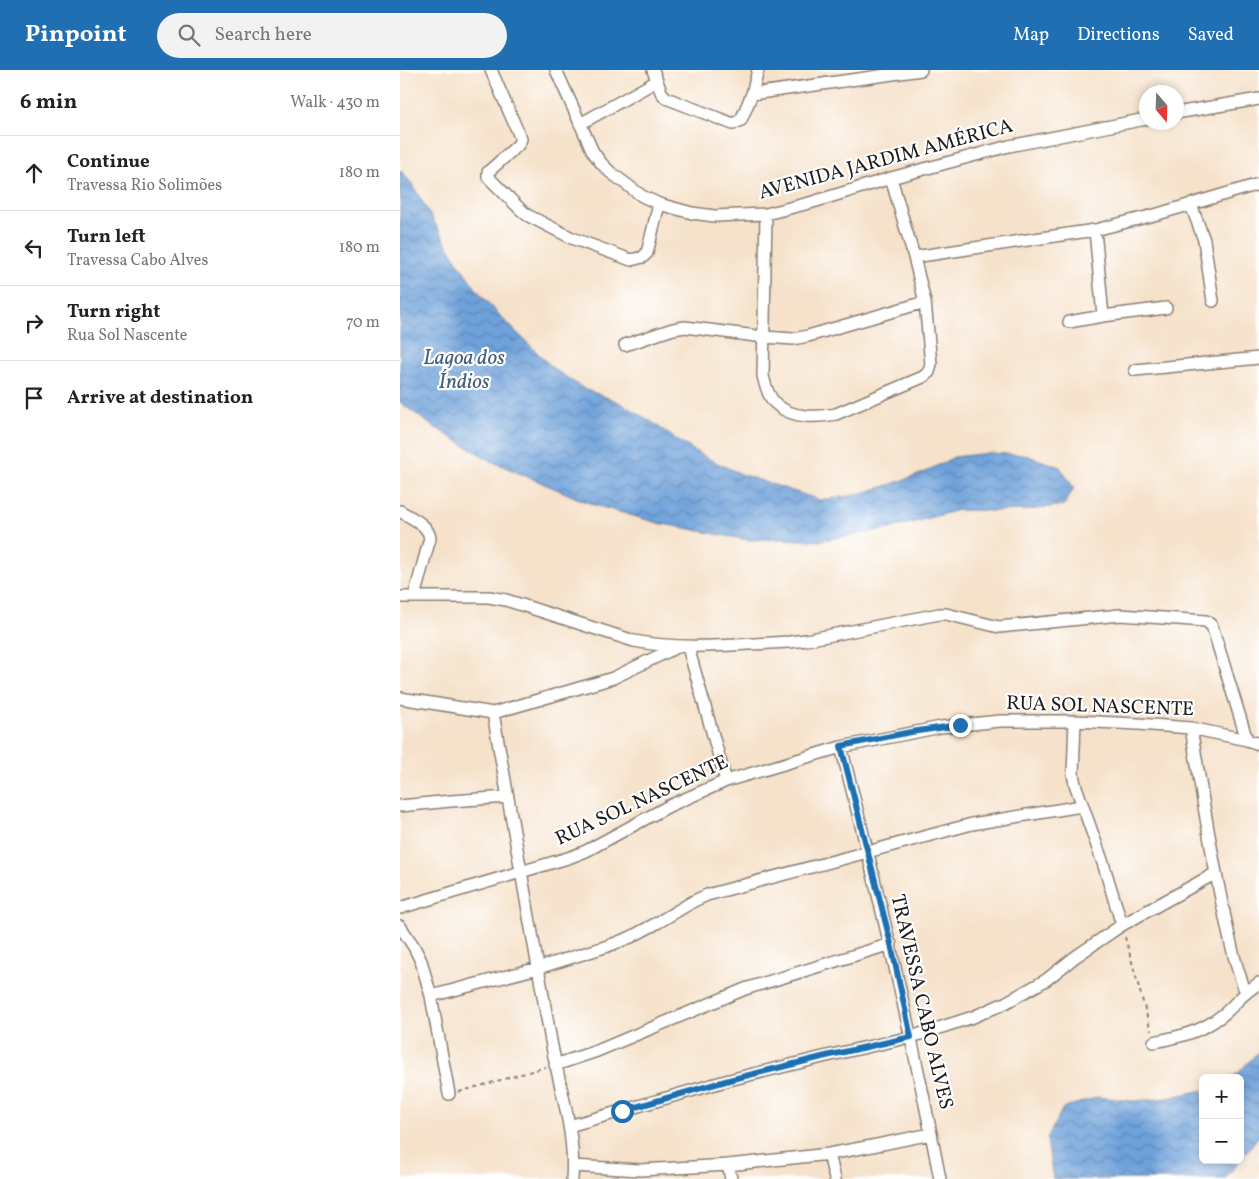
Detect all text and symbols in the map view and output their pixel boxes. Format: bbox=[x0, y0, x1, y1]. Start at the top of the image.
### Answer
search box bbox=[157, 13, 507, 58]
text: Pinpoint bbox=[25, 18, 127, 52]
icon: search bbox=[175, 21, 203, 49]
text: Search here bbox=[215, 22, 312, 48]
text: Map bbox=[1013, 23, 1049, 48]
text: Directions bbox=[1077, 23, 1160, 48]
text: Saved bbox=[1188, 23, 1234, 48]
north arrow bbox=[1139, 85, 1184, 130]
text: 6 min bbox=[20, 88, 77, 117]
text: Walk · 430 m bbox=[290, 92, 380, 114]
street label: AVENIDA JARDIM AMÉRICA bbox=[756, 113, 1016, 207]
text: Continue bbox=[67, 149, 150, 175]
icon: ahead bbox=[20, 159, 48, 187]
text: 180 m bbox=[339, 162, 380, 184]
text: Travessa Rio Solimões bbox=[67, 175, 222, 197]
text: Turn left bbox=[67, 224, 146, 250]
icon: left bbox=[20, 234, 48, 262]
text: 180 m bbox=[339, 237, 380, 259]
text: Travessa Cabo Alves bbox=[67, 250, 208, 272]
text: Turn right bbox=[67, 299, 160, 325]
icon: right bbox=[20, 309, 48, 337]
text: 70 m bbox=[346, 312, 380, 334]
text: Rua Sol Nascente bbox=[67, 325, 187, 347]
water label: Lagoa dos Índios bbox=[423, 344, 505, 397]
icon: arrive bbox=[20, 384, 48, 412]
text: Arrive at destination bbox=[67, 385, 253, 411]
street label: RUA SOL NASCENTE bbox=[1006, 690, 1194, 724]
route end bbox=[949, 714, 972, 737]
street label: RUA SOL NASCENTE bbox=[551, 749, 733, 853]
street label: TRAVESSA CABO ALVES bbox=[883, 892, 959, 1112]
map controls bbox=[1199, 1074, 1244, 1164]
button: + bbox=[1199, 1074, 1244, 1119]
route start bbox=[611, 1100, 634, 1123]
button: − bbox=[1199, 1119, 1244, 1164]

